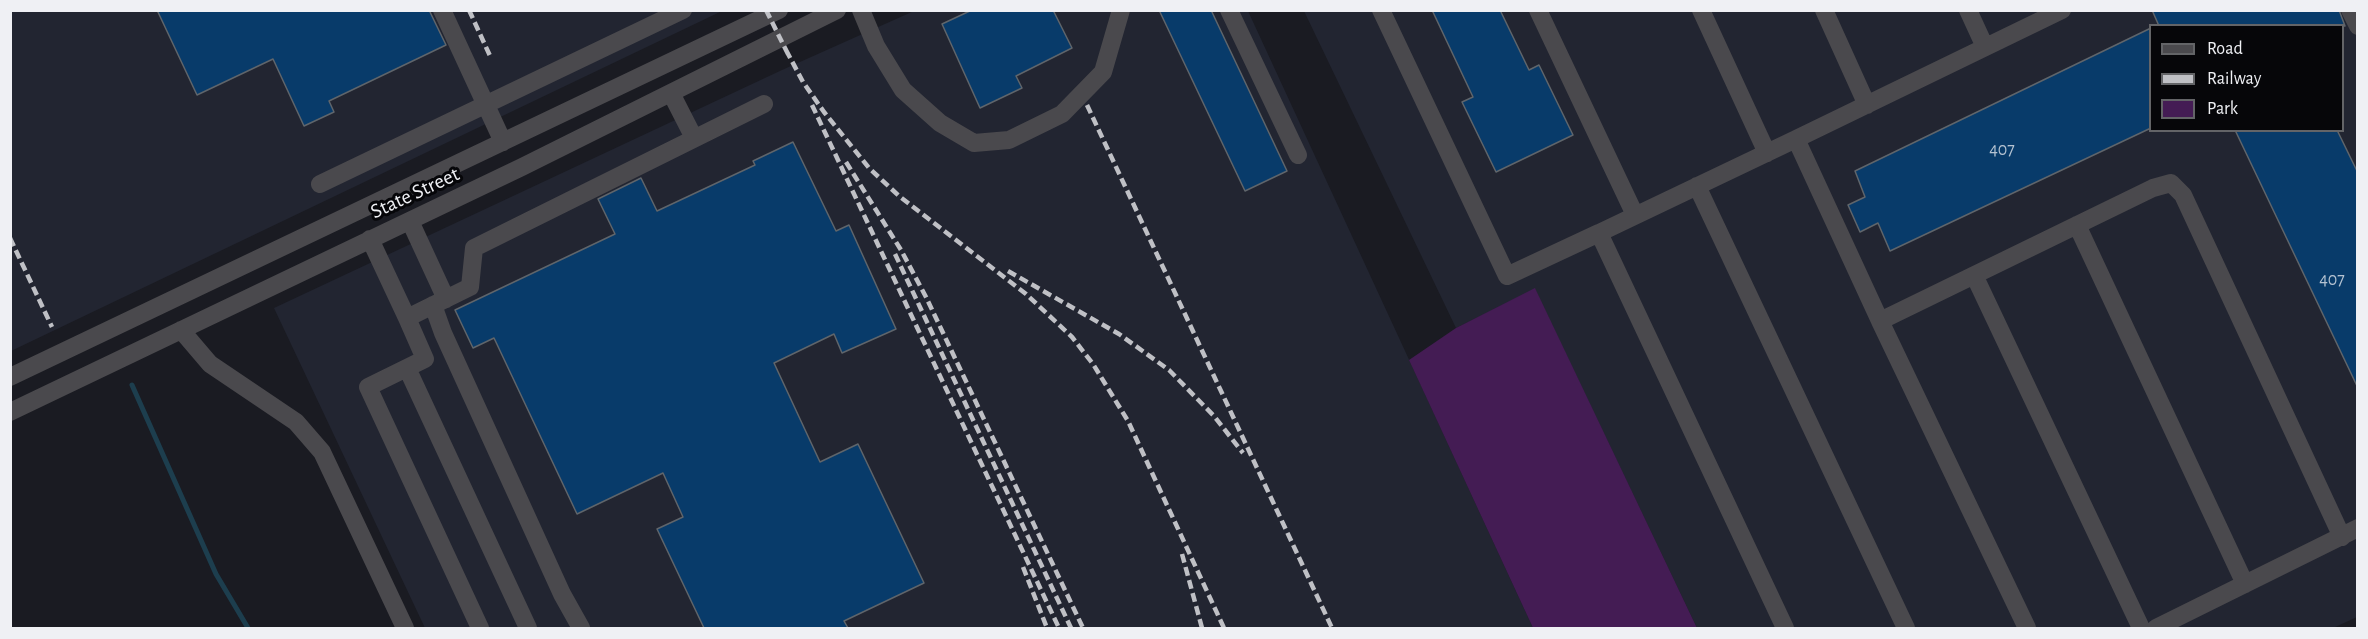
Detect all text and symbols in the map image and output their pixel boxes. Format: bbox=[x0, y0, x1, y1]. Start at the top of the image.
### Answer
legend bbox=[2149, 24, 2344, 132]
text: Road bbox=[2207, 40, 2243, 58]
text: Railway bbox=[2207, 70, 2261, 88]
text: Park bbox=[2207, 100, 2238, 118]
house number: 407 bbox=[1989, 139, 2015, 161]
street label: State Street bbox=[366, 161, 464, 225]
house number: 407 bbox=[2319, 269, 2345, 291]

